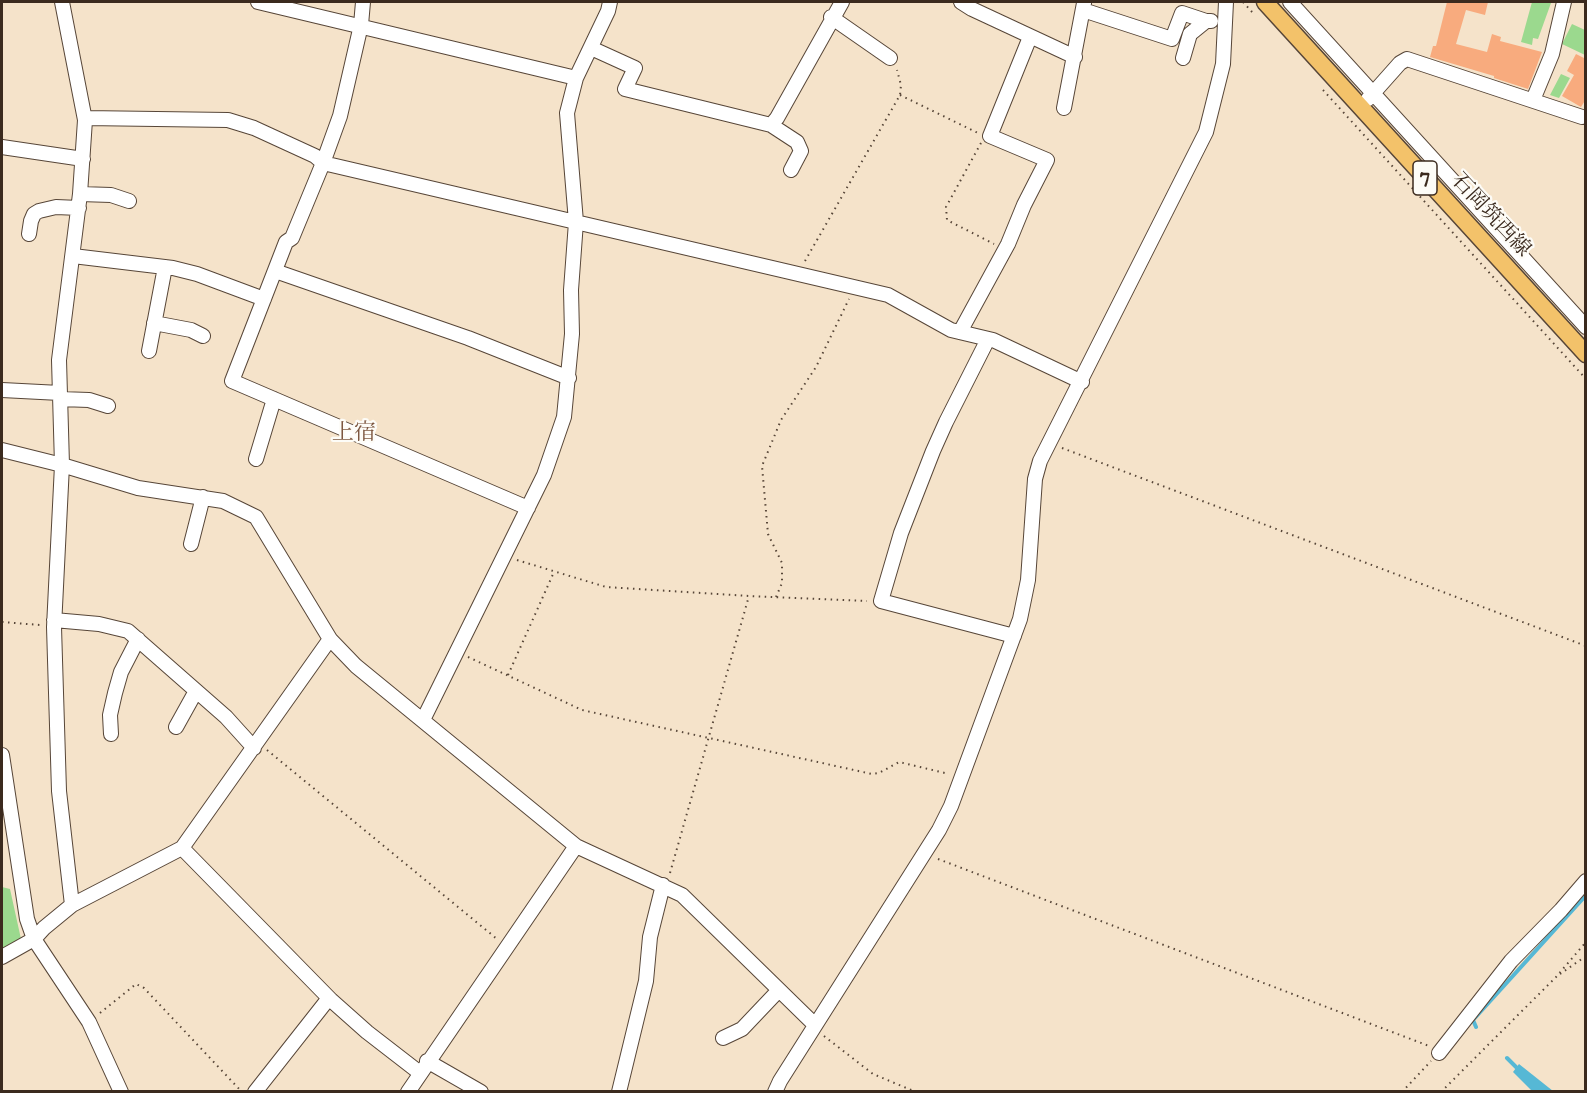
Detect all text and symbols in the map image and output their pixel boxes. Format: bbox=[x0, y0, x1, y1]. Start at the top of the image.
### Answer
road number: 7 bbox=[1413, 161, 1437, 195]
street label: 石岡筑西線 bbox=[1445, 169, 1535, 263]
district label: 上宿 bbox=[332, 421, 376, 447]

